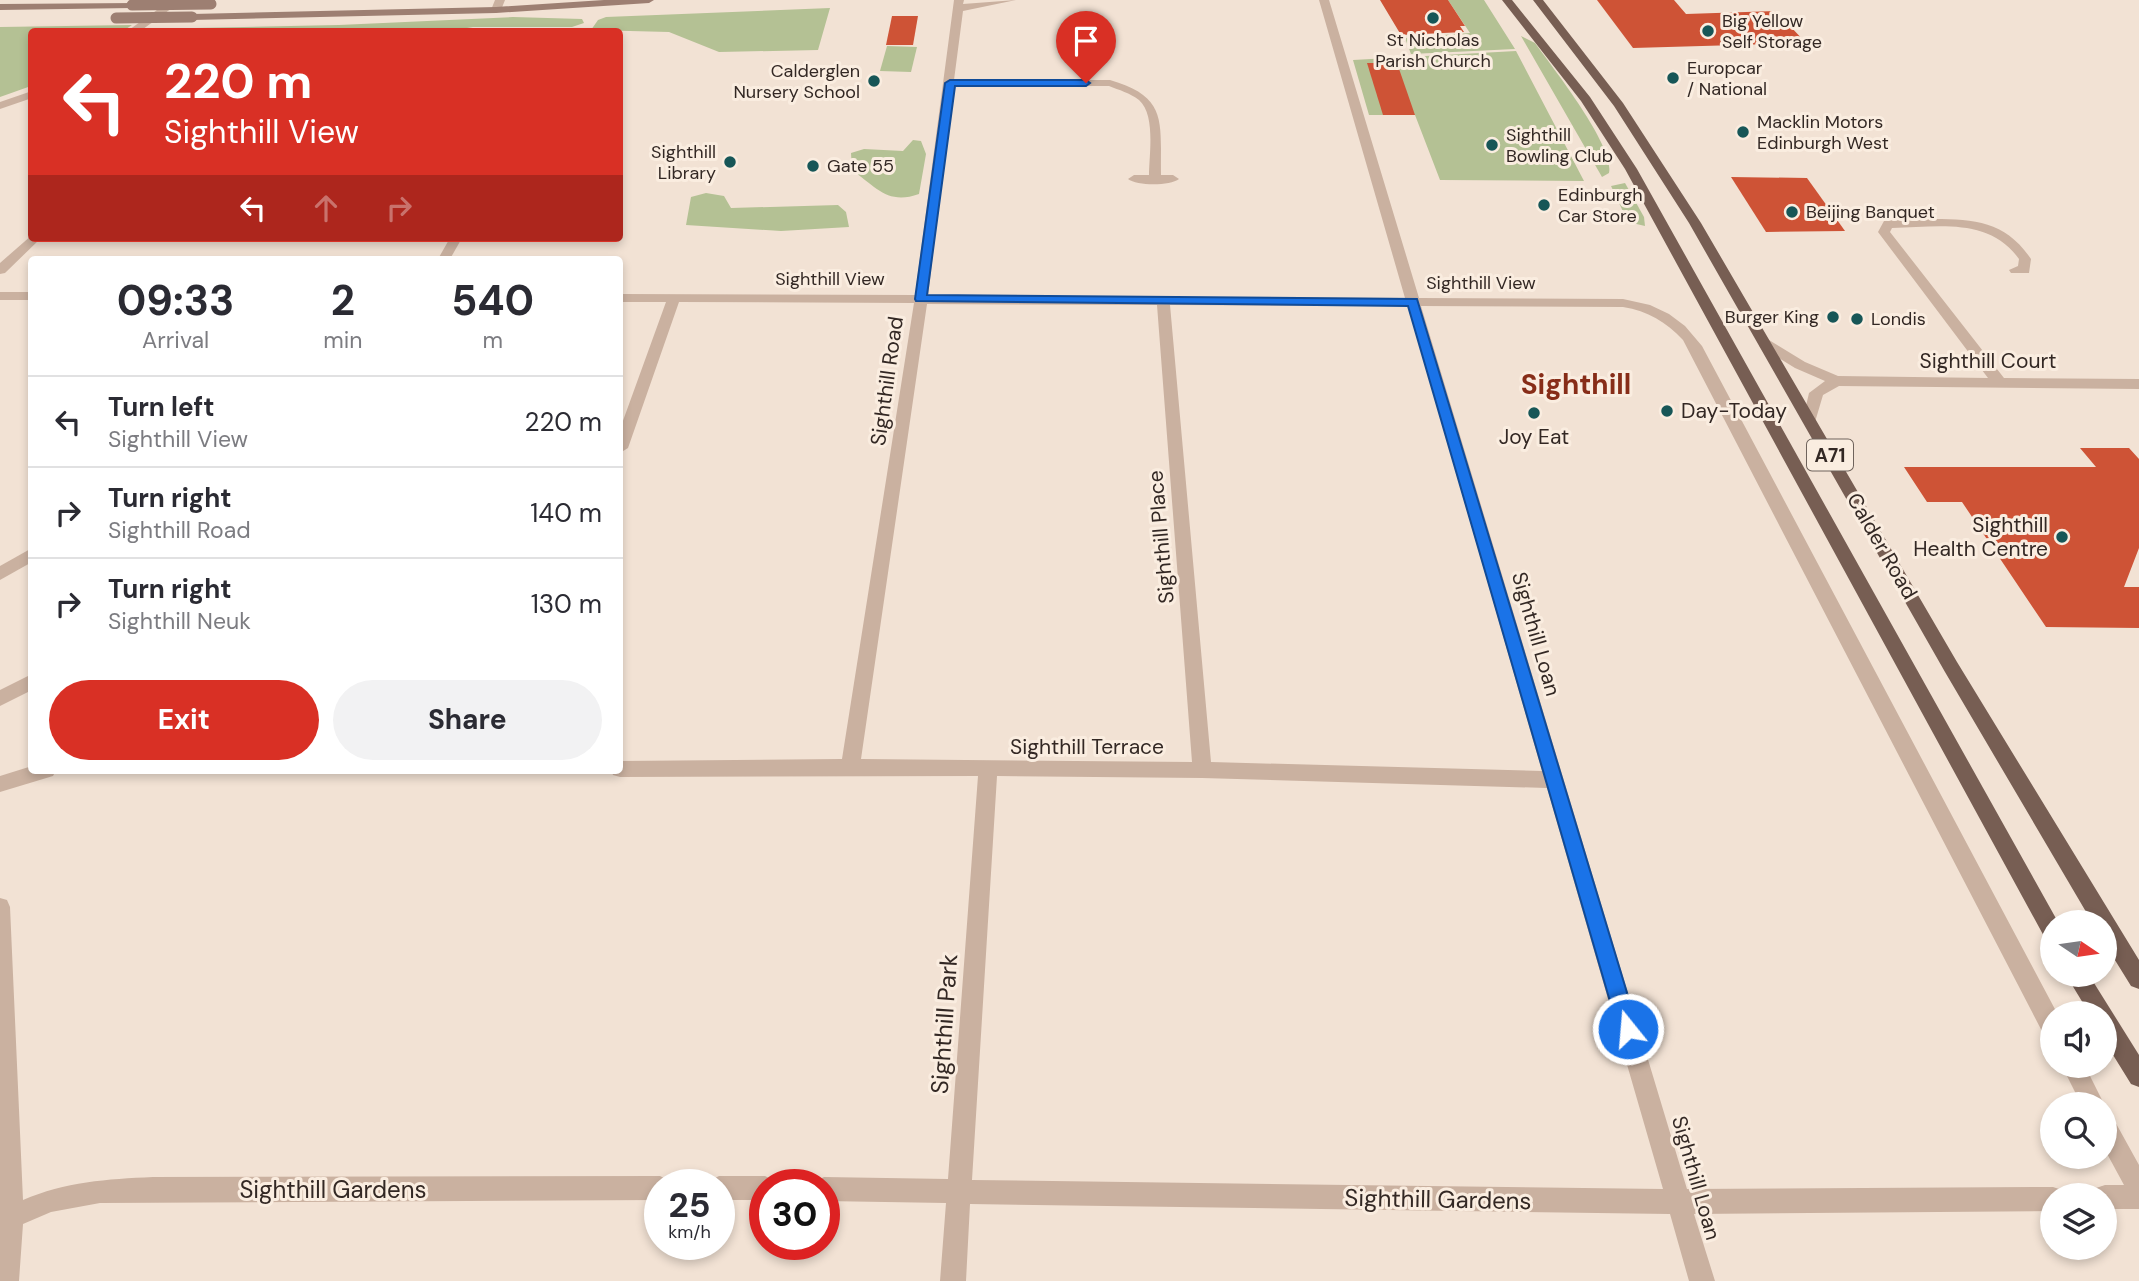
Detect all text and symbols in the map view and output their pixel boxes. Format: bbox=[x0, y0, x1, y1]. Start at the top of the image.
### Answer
place label: Big Yellow Self Storage bbox=[1722, 9, 1822, 54]
marker: St Nicholas Parish Church bbox=[1425, 10, 1441, 26]
pin bbox=[1056, 11, 1116, 83]
icon: arrive bbox=[1067, 22, 1105, 60]
marker: Big Yellow Self Storage bbox=[1700, 23, 1716, 39]
place label: St Nicholas Parish Church bbox=[1375, 28, 1491, 73]
text: 220 m bbox=[164, 49, 312, 113]
icon: left bbox=[49, 56, 140, 147]
place label: Europcar / National bbox=[1687, 56, 1767, 101]
place label: Calderglen Nursery School bbox=[733, 59, 860, 104]
marker: Europcar / National bbox=[1665, 70, 1681, 86]
marker: Calderglen Nursery School bbox=[866, 73, 882, 89]
place label: Macklin Motors Edinburgh West bbox=[1757, 110, 1889, 155]
text: Sighthill View bbox=[164, 111, 359, 153]
place label: Sighthill Bowling Club bbox=[1506, 123, 1613, 168]
marker: Macklin Motors Edinburgh West bbox=[1735, 124, 1751, 140]
marker: Sighthill Bowling Club bbox=[1484, 137, 1500, 153]
place label: Sighthill Library bbox=[651, 140, 716, 185]
marker: Sighthill Library bbox=[722, 154, 738, 170]
place label: Gate 55 bbox=[827, 154, 894, 178]
marker: Gate 55 bbox=[805, 158, 821, 174]
place label: Edinburgh Car Store bbox=[1558, 183, 1643, 228]
icon: left bbox=[234, 189, 272, 227]
icon: ahead bbox=[307, 189, 345, 227]
icon: right bbox=[380, 189, 418, 227]
marker: Edinburgh Car Store bbox=[1536, 197, 1552, 213]
place label: Beijing Banquet bbox=[1806, 200, 1935, 224]
marker: Beijing Banquet bbox=[1784, 204, 1800, 220]
street label: Sighthill View bbox=[775, 267, 885, 291]
street label: Sighthill View bbox=[1426, 271, 1536, 295]
text: 09:33 bbox=[117, 273, 234, 328]
text: 2 bbox=[331, 273, 355, 328]
text: 540 bbox=[451, 273, 534, 328]
place label: Burger King bbox=[1725, 305, 1819, 329]
place label: Londis bbox=[1871, 307, 1926, 331]
marker: Burger King bbox=[1825, 309, 1841, 325]
marker: Londis bbox=[1849, 311, 1865, 327]
street label: Sighthill Road bbox=[864, 315, 910, 447]
text: Arrival bbox=[142, 325, 209, 355]
text: min bbox=[323, 325, 362, 355]
text: m bbox=[482, 325, 503, 355]
street label: Sighthill Court bbox=[1920, 347, 2056, 375]
district label: Sighthill bbox=[1521, 366, 1631, 403]
text: Turn left bbox=[108, 390, 215, 424]
place label: Day-Today bbox=[1681, 397, 1787, 425]
icon: left bbox=[49, 403, 87, 441]
marker: Day-Today bbox=[1659, 403, 1675, 419]
text: 220 m bbox=[524, 405, 602, 439]
marker: Joy Eat bbox=[1526, 405, 1542, 421]
place label: Joy Eat bbox=[1499, 423, 1569, 451]
text: Sighthill View bbox=[108, 424, 248, 454]
road number: A71 bbox=[1807, 440, 1853, 470]
street label: Sighthill Place bbox=[1141, 469, 1181, 605]
text: Turn right bbox=[108, 481, 232, 515]
street label: Calder Road bbox=[1840, 488, 1924, 604]
icon: right bbox=[49, 494, 87, 532]
text: 140 m bbox=[530, 496, 602, 530]
place label: Sighthill Health Centre bbox=[1913, 511, 2048, 563]
text: Sighthill Road bbox=[108, 515, 251, 545]
marker: Sighthill Health Centre bbox=[2054, 529, 2070, 545]
street label: Sighthill Loan bbox=[1505, 569, 1567, 699]
text: Turn right bbox=[108, 572, 232, 606]
icon: right bbox=[49, 585, 87, 623]
text: 130 m bbox=[531, 587, 602, 621]
text: Sighthill Neuk bbox=[108, 606, 251, 636]
button: Exit bbox=[49, 680, 319, 760]
button: Share bbox=[333, 680, 602, 760]
street label: Sighthill Terrace bbox=[1010, 733, 1164, 761]
north arrow bbox=[2040, 910, 2118, 987]
map controls bbox=[2040, 910, 2117, 1260]
street label: Sighthill Park bbox=[924, 953, 964, 1095]
position arrow bbox=[1591, 992, 1665, 1066]
button: sound bbox=[2040, 1001, 2117, 1078]
button: search bbox=[2040, 1092, 2117, 1169]
street label: Sighthill Loan bbox=[1665, 1113, 1727, 1243]
speed limit sign: 30 bbox=[749, 1169, 840, 1260]
street label: Sighthill Gardens bbox=[239, 1174, 427, 1205]
text: 25 bbox=[669, 1182, 710, 1228]
street label: Sighthill Gardens bbox=[1344, 1182, 1532, 1216]
button: layers bbox=[2040, 1183, 2117, 1260]
text: km/h bbox=[668, 1220, 711, 1244]

